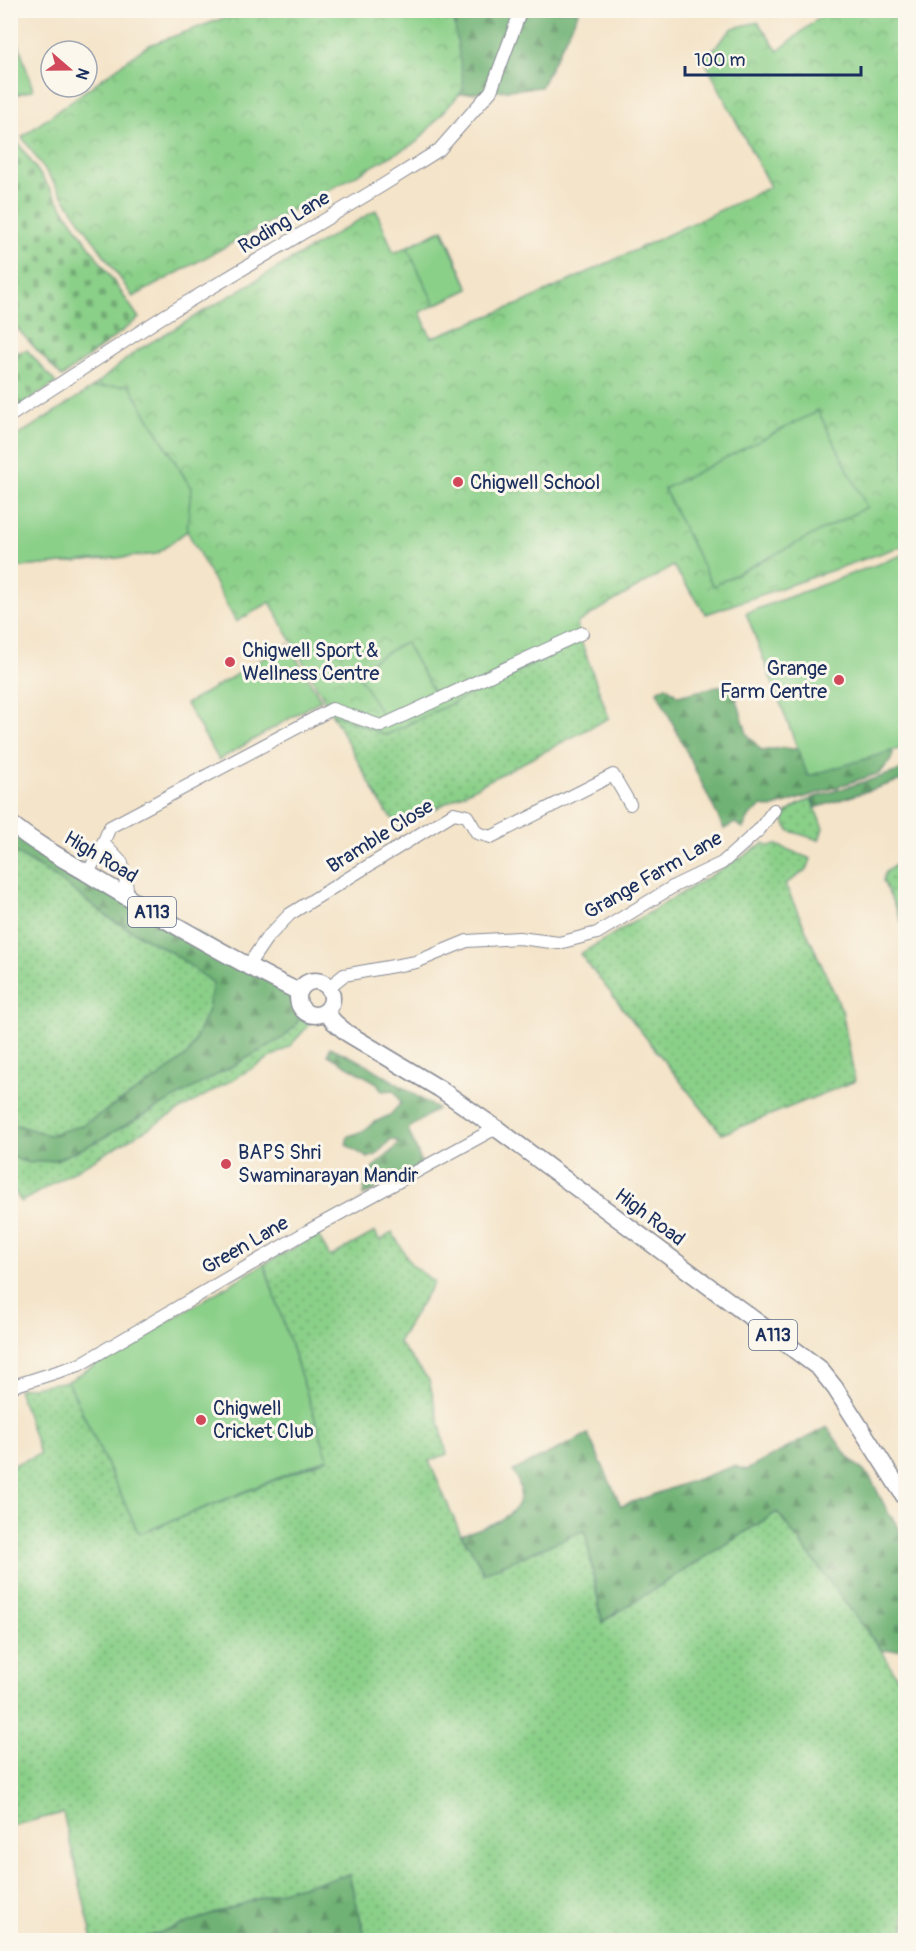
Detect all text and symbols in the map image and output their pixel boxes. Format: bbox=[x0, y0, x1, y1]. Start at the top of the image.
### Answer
north arrow bbox=[39, 39, 99, 99]
scale bar bbox=[685, 39, 860, 77]
text: 100 m bbox=[694, 49, 746, 72]
text: N bbox=[71, 65, 93, 82]
street label: Roding Lane bbox=[234, 185, 334, 259]
place label: Chigwell School bbox=[470, 470, 600, 495]
marker: Chigwell School bbox=[451, 475, 465, 489]
place label: Chigwell Sport & Wellness Centre bbox=[242, 638, 380, 686]
marker: Chigwell Sport & Wellness Centre bbox=[223, 655, 237, 669]
place label: Grange Farm Centre bbox=[720, 656, 827, 704]
marker: Grange Farm Centre bbox=[832, 673, 846, 687]
street label: Bramble Close bbox=[322, 793, 438, 879]
street label: High Road bbox=[60, 825, 142, 889]
street label: Grange Farm Lane bbox=[580, 825, 727, 925]
road number: A113 bbox=[128, 897, 176, 927]
place label: BAPS Shri Swaminarayan Mandir bbox=[238, 1140, 418, 1188]
marker: BAPS Shri Swaminarayan Mandir bbox=[219, 1157, 233, 1171]
street label: High Road bbox=[610, 1182, 690, 1252]
street label: Green Lane bbox=[197, 1210, 293, 1280]
road number: A113 bbox=[749, 1320, 797, 1350]
place label: Chigwell Cricket Club bbox=[213, 1396, 314, 1444]
marker: Chigwell Cricket Club bbox=[194, 1413, 208, 1427]

